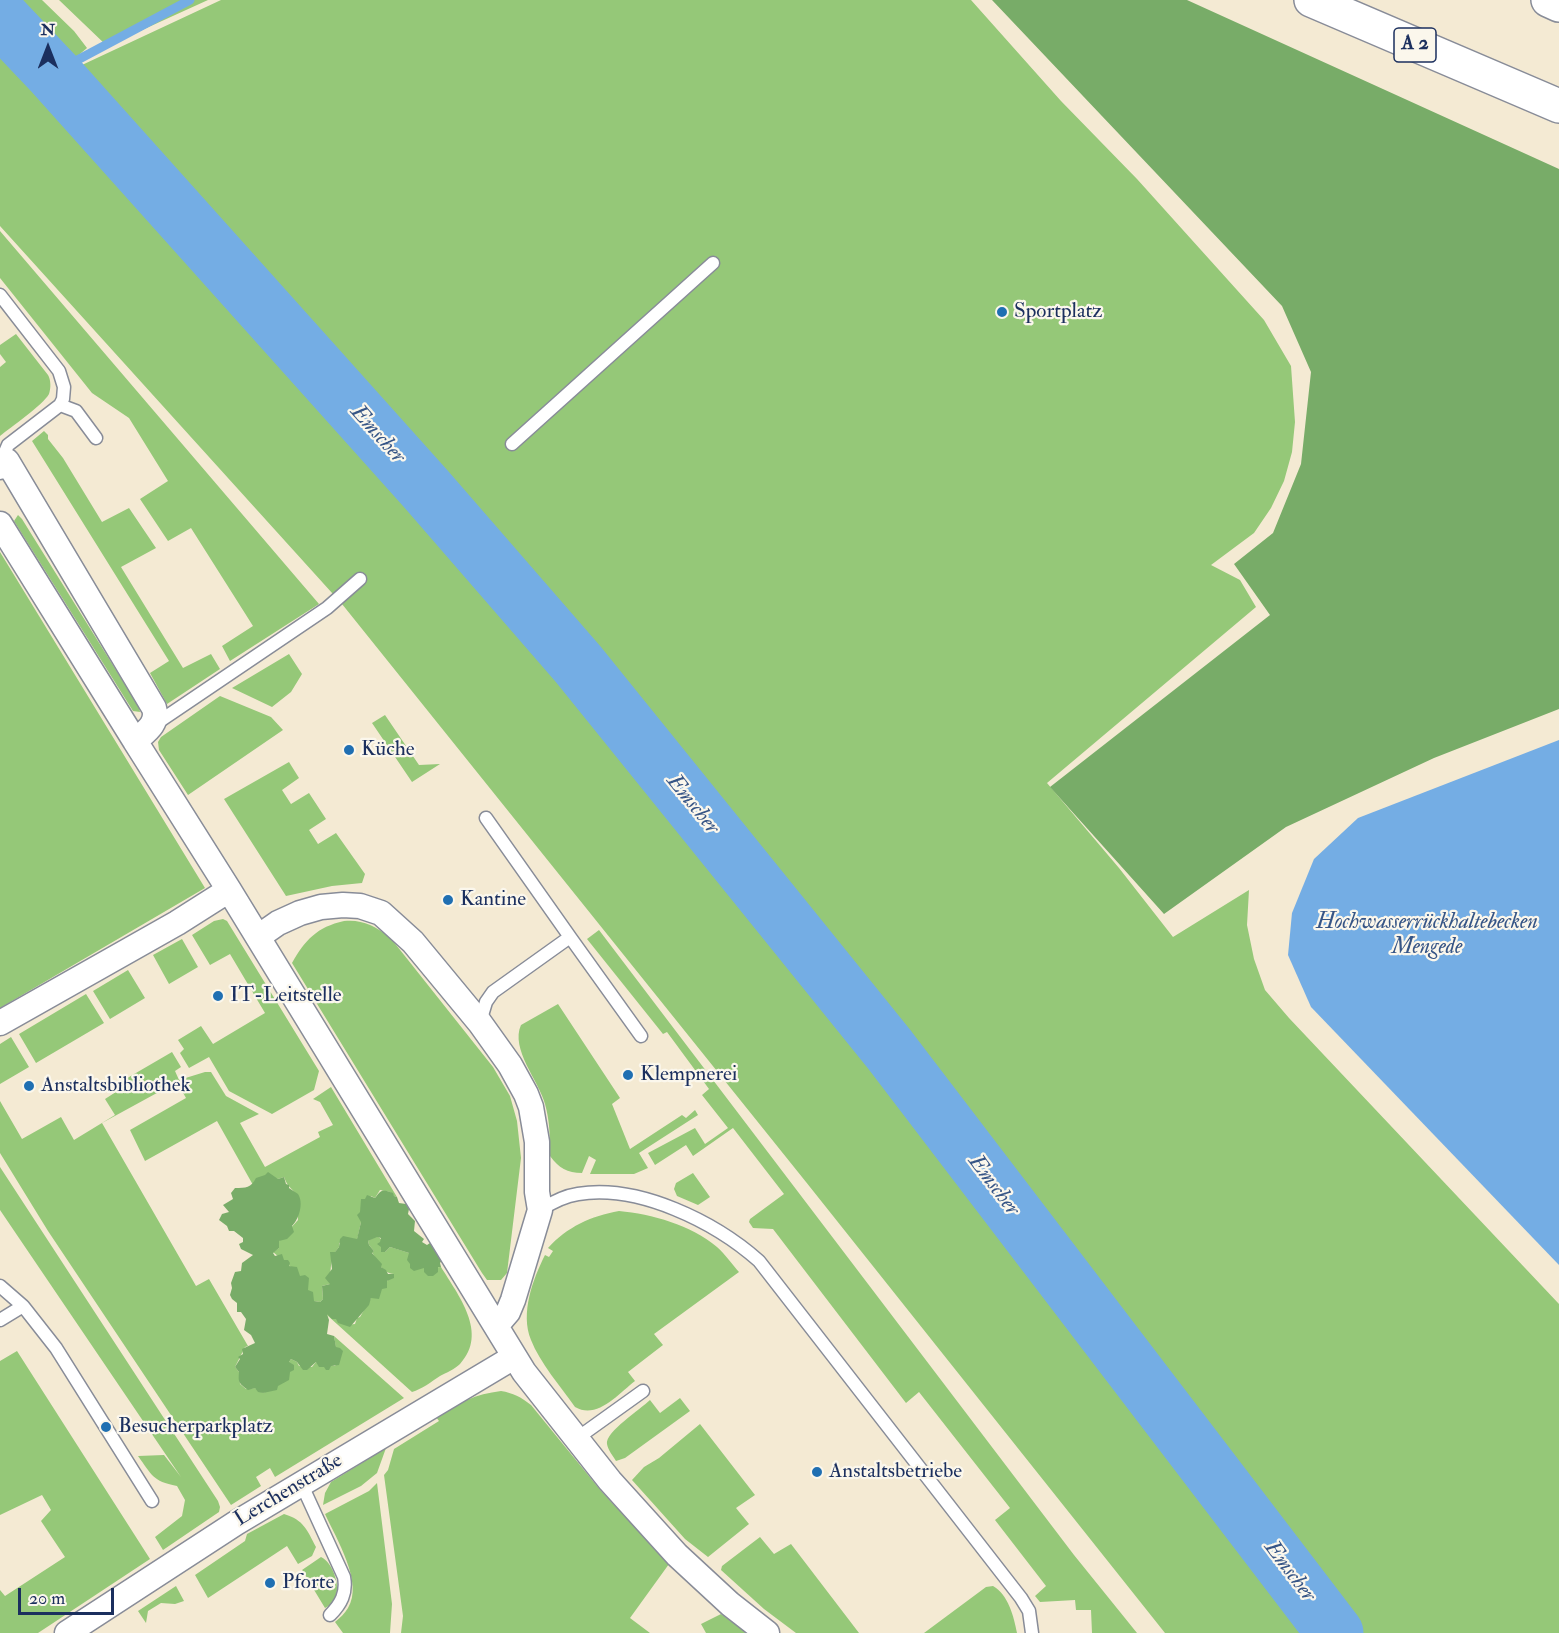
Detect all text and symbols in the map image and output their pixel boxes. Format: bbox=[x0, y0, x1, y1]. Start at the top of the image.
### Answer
north arrow bbox=[18, 18, 78, 78]
text: N bbox=[41, 20, 55, 40]
road number: A 2 bbox=[1394, 28, 1436, 62]
place label: Sportplatz bbox=[1014, 299, 1102, 325]
marker: Sportplatz bbox=[995, 305, 1009, 319]
water label: Emscher bbox=[344, 400, 410, 470]
place label: Küche bbox=[361, 737, 414, 763]
marker: Küche bbox=[342, 743, 356, 757]
water label: Emscher bbox=[660, 770, 724, 840]
place label: Kantine bbox=[460, 887, 526, 913]
marker: Kantine bbox=[441, 893, 455, 907]
water label: Hochwasserrückhaltebecken Mengede bbox=[1316, 910, 1538, 962]
place label: IT-Leitstelle bbox=[230, 983, 341, 1009]
marker: IT-Leitstelle bbox=[211, 989, 225, 1003]
place label: Klempnerei bbox=[640, 1062, 737, 1088]
marker: Klempnerei bbox=[621, 1068, 635, 1082]
place label: Anstaltsbibliothek bbox=[41, 1073, 191, 1099]
marker: Anstaltsbibliothek bbox=[22, 1079, 36, 1093]
water label: Emscher bbox=[962, 1150, 1024, 1222]
place label: Besucherparkplatz bbox=[118, 1414, 273, 1440]
marker: Besucherparkplatz bbox=[99, 1420, 113, 1434]
street label: Lerchenstraße bbox=[230, 1449, 348, 1533]
place label: Anstaltsbetriebe bbox=[829, 1459, 962, 1485]
marker: Anstaltsbetriebe bbox=[810, 1465, 824, 1479]
water label: Emscher bbox=[1258, 1536, 1320, 1608]
place label: Pforte bbox=[282, 1570, 334, 1596]
scale bar bbox=[21, 1576, 117, 1614]
marker: Pforte bbox=[263, 1576, 277, 1590]
text: 20 m bbox=[29, 1587, 65, 1610]

